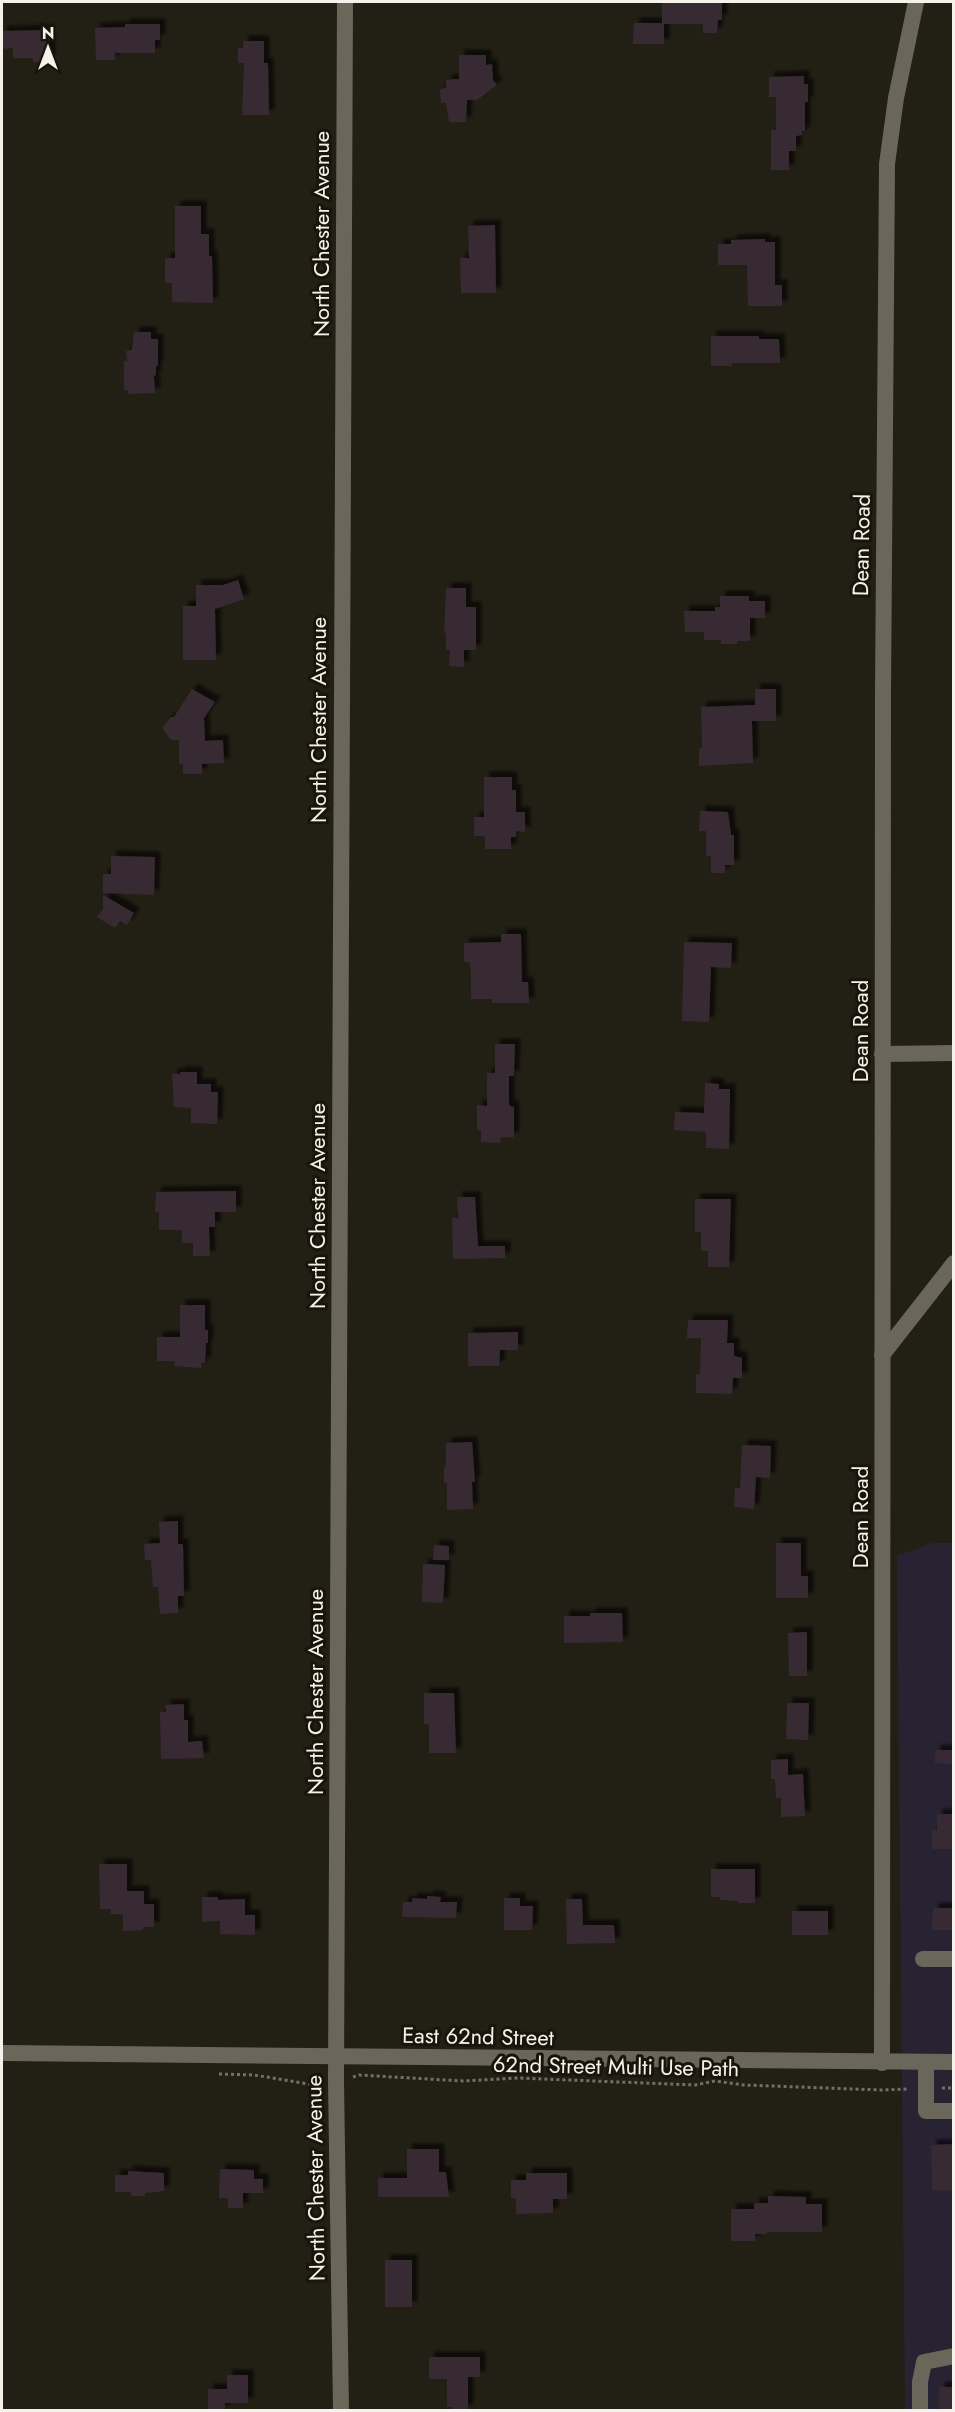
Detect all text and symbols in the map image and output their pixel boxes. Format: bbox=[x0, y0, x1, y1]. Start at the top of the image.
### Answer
north arrow bbox=[18, 18, 78, 78]
text: N bbox=[42, 22, 54, 45]
street label: North Chester Avenue bbox=[305, 131, 337, 337]
street label: Dean Road bbox=[844, 493, 878, 597]
street label: North Chester Avenue bbox=[302, 617, 334, 823]
street label: Dean Road bbox=[844, 980, 876, 1082]
street label: North Chester Avenue bbox=[301, 1103, 333, 1309]
street label: Dean Road bbox=[844, 1466, 876, 1568]
street label: North Chester Avenue bbox=[299, 1589, 331, 1795]
street label: East 62nd Street bbox=[402, 2019, 555, 2053]
street label: 62nd Street Multi Use Path bbox=[493, 2048, 739, 2084]
street label: North Chester Avenue bbox=[297, 2075, 333, 2281]

